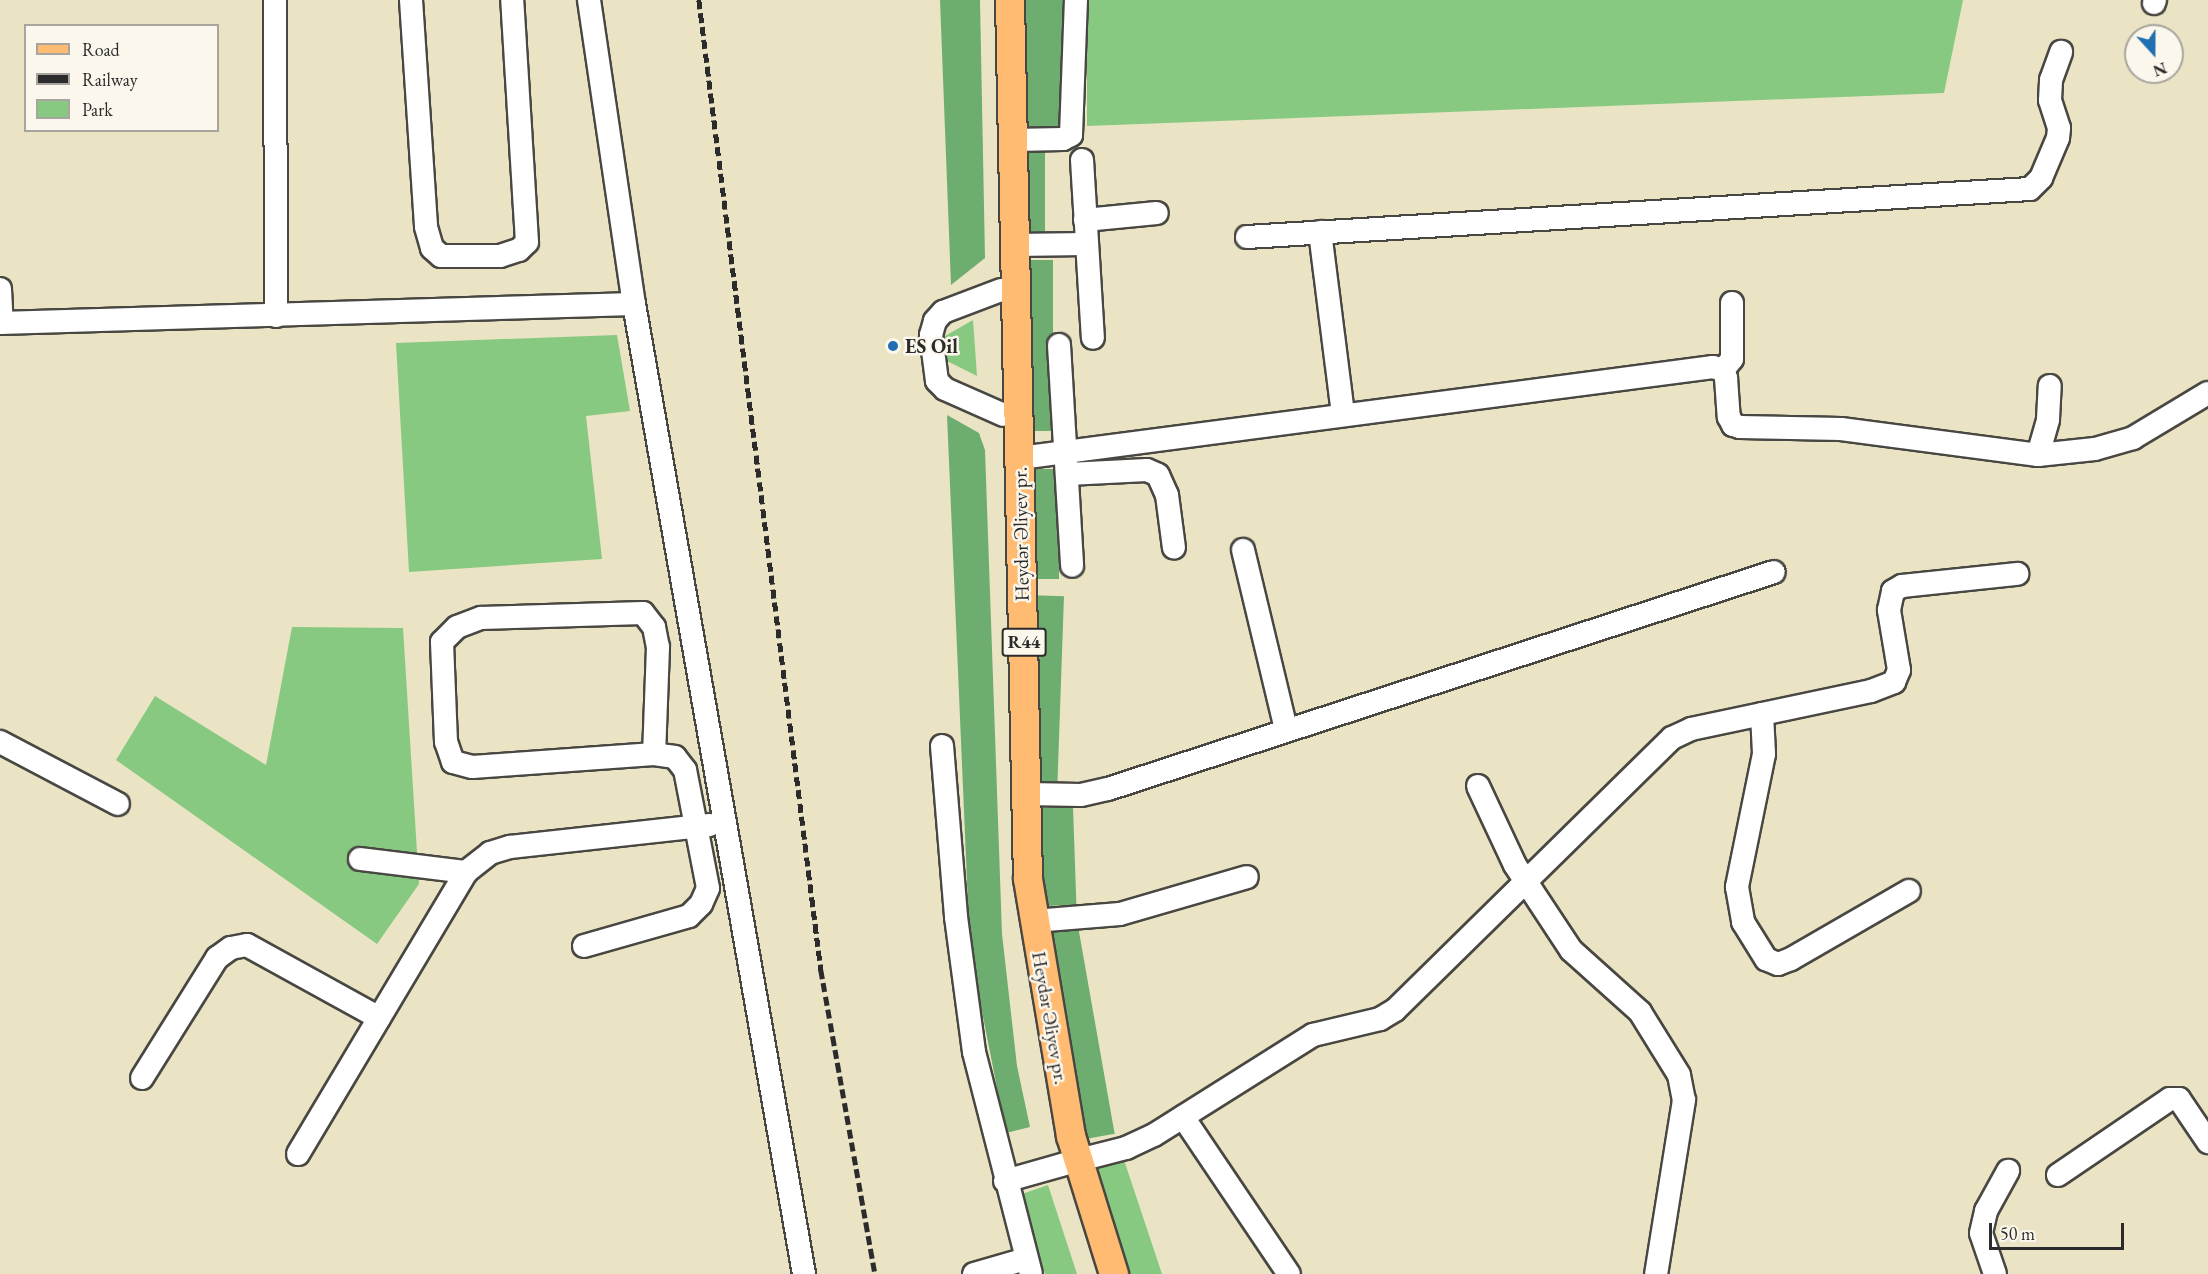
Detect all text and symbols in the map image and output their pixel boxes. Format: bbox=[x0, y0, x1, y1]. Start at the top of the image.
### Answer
legend bbox=[24, 24, 219, 132]
north arrow bbox=[2124, 24, 2184, 84]
text: Road bbox=[82, 38, 120, 61]
text: N bbox=[2150, 57, 2170, 82]
text: Railway bbox=[82, 68, 138, 91]
text: Park bbox=[82, 98, 113, 121]
place label: ES Oil bbox=[905, 334, 958, 358]
marker: ES Oil bbox=[886, 339, 900, 353]
street label: Heydər Əliyev pr. bbox=[1008, 466, 1034, 602]
road number: R44 bbox=[1002, 627, 1046, 657]
street label: Heydər Əliyev pr. bbox=[1026, 950, 1074, 1086]
scale bar bbox=[1992, 1211, 2127, 1249]
text: 50 m bbox=[2000, 1222, 2035, 1245]

